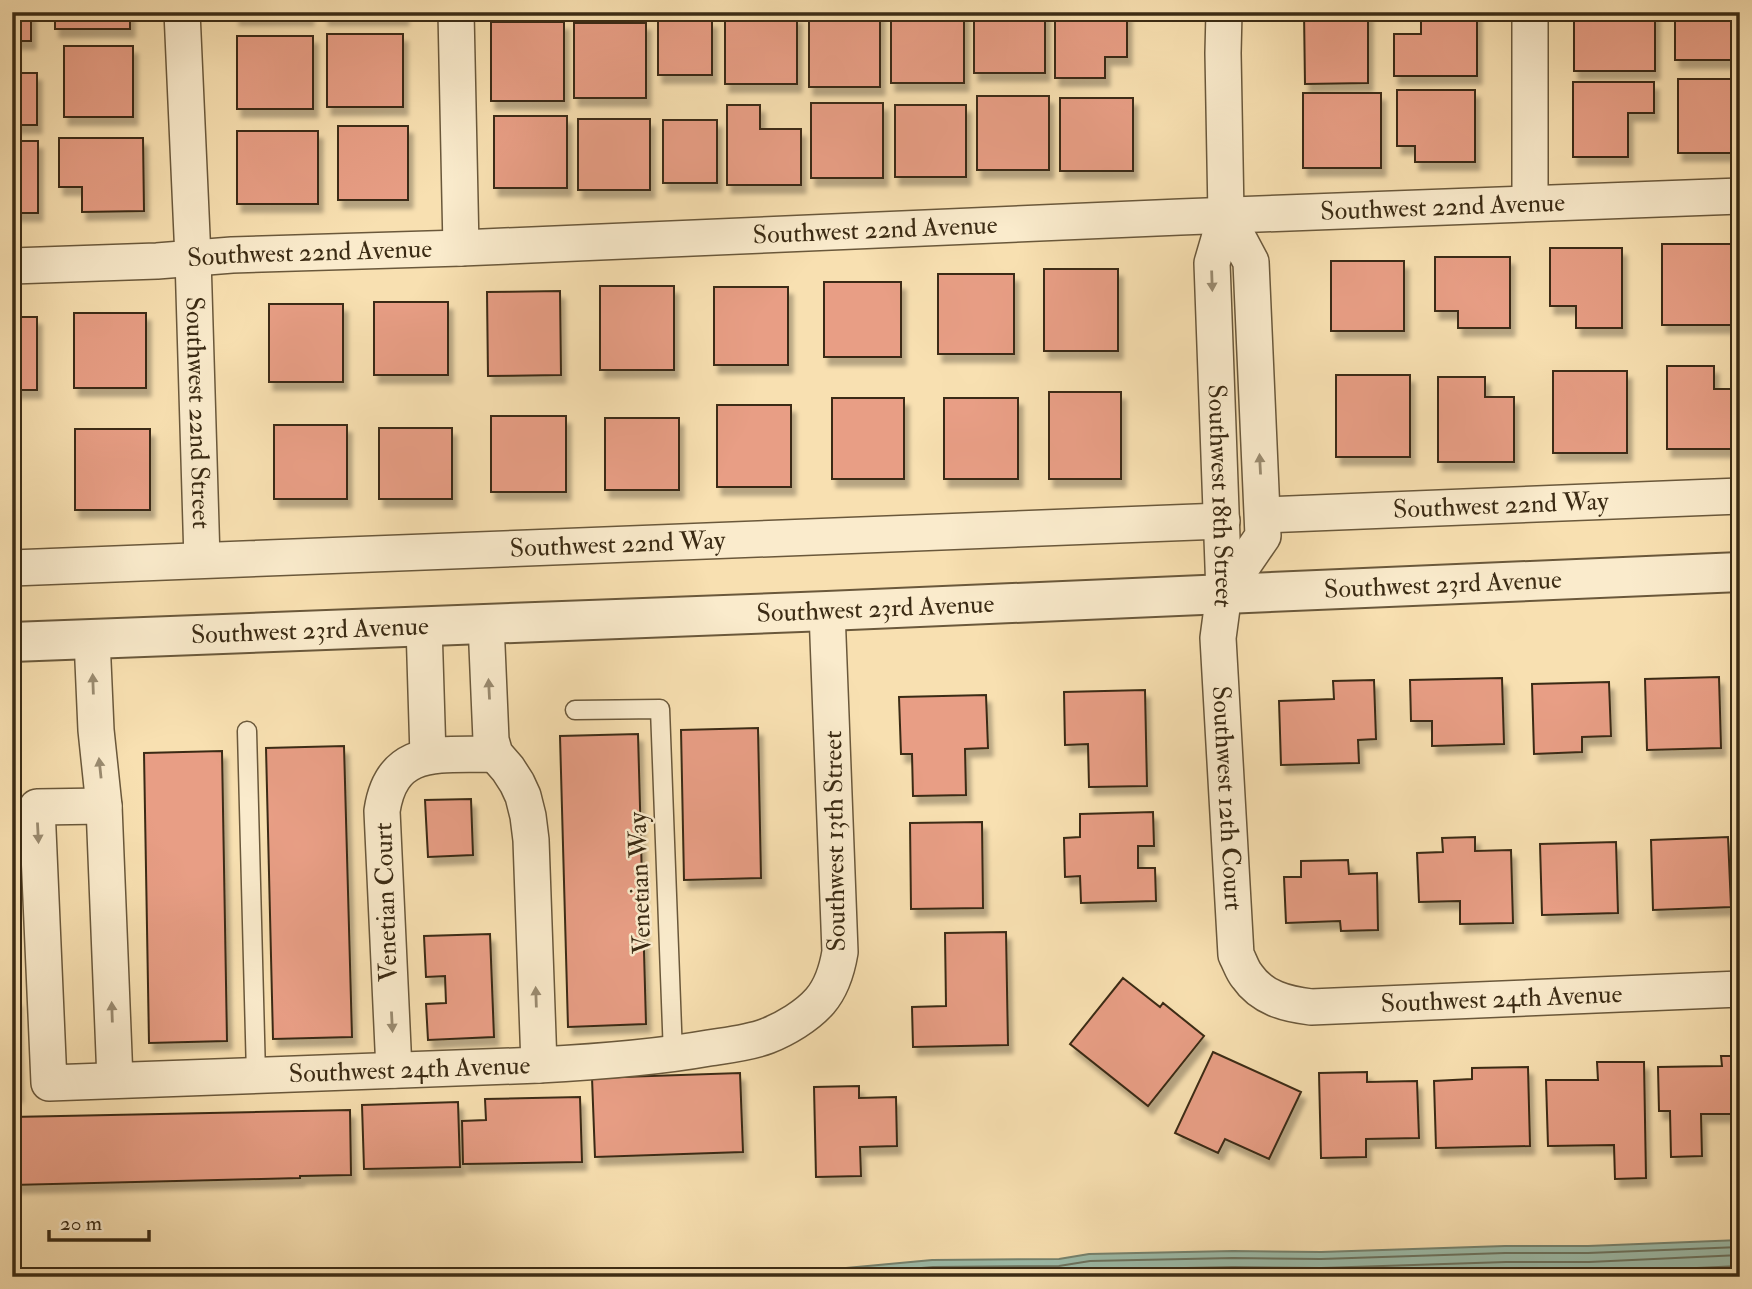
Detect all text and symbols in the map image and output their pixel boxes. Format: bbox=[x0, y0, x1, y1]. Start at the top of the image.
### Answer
street label: Southwest 22nd Avenue bbox=[1320, 187, 1566, 228]
street label: Southwest 22nd Avenue bbox=[752, 209, 998, 251]
street label: Southwest 22nd Avenue bbox=[186, 233, 433, 275]
one-way arrow bbox=[1207, 270, 1218, 292]
street label: Southwest 22nd Street bbox=[178, 296, 217, 529]
street label: Southwest 18th Street bbox=[1200, 384, 1240, 609]
one-way arrow bbox=[1255, 452, 1266, 474]
street label: Southwest 22nd Way bbox=[1392, 485, 1610, 526]
street label: Southwest 22nd Way bbox=[509, 524, 727, 565]
street label: Southwest 23rd Avenue bbox=[1323, 564, 1563, 606]
street label: Southwest 23rd Avenue bbox=[756, 588, 995, 630]
street label: Southwest 23rd Avenue bbox=[190, 610, 429, 651]
one-way arrow bbox=[88, 673, 99, 695]
one-way arrow bbox=[483, 678, 494, 700]
street label: Southwest 12th Court bbox=[1205, 685, 1249, 911]
street label: Southwest 13th Street bbox=[817, 730, 853, 952]
one-way arrow bbox=[94, 757, 105, 779]
street label: Venetian Way bbox=[622, 811, 658, 955]
one-way arrow bbox=[32, 822, 43, 844]
street label: Venetian Court bbox=[367, 822, 405, 982]
street label: Southwest 24th Avenue bbox=[1380, 978, 1623, 1020]
one-way arrow bbox=[531, 986, 542, 1008]
one-way arrow bbox=[107, 1001, 118, 1023]
one-way arrow bbox=[386, 1011, 397, 1033]
street label: Southwest 24th Avenue bbox=[288, 1049, 531, 1090]
scale bar bbox=[49, 1198, 149, 1242]
text: 20 m bbox=[60, 1210, 102, 1237]

